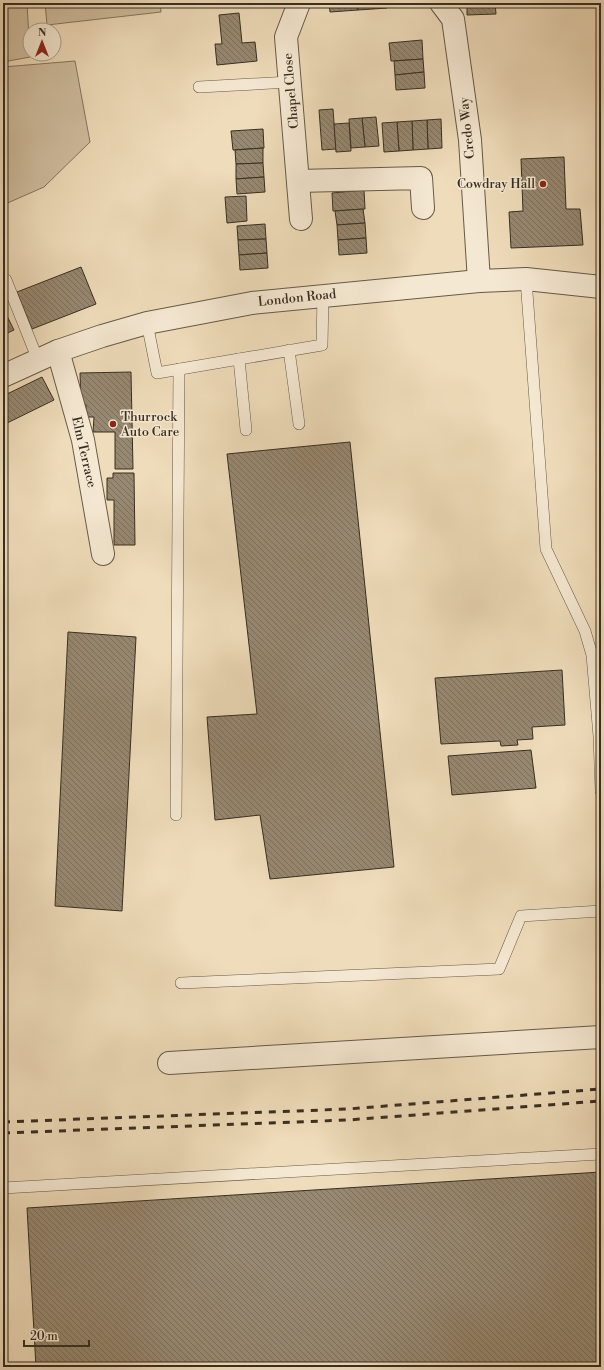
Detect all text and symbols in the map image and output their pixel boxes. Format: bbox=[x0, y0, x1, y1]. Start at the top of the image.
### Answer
north arrow bbox=[22, 22, 62, 62]
text: N bbox=[38, 26, 47, 40]
street label: Chapel Close bbox=[280, 52, 302, 130]
street label: Credo Way bbox=[456, 96, 478, 160]
place label: Cowdray Hall bbox=[457, 176, 535, 192]
marker: Cowdray Hall bbox=[538, 179, 548, 189]
street label: London Road bbox=[257, 286, 338, 310]
place label: Thurrock Auto Care bbox=[120, 409, 180, 440]
street label: Elm Terrace bbox=[68, 415, 100, 490]
marker: Thurrock Auto Care bbox=[108, 419, 118, 429]
scale bar bbox=[24, 1322, 89, 1348]
text: 20 m bbox=[30, 1329, 58, 1344]

